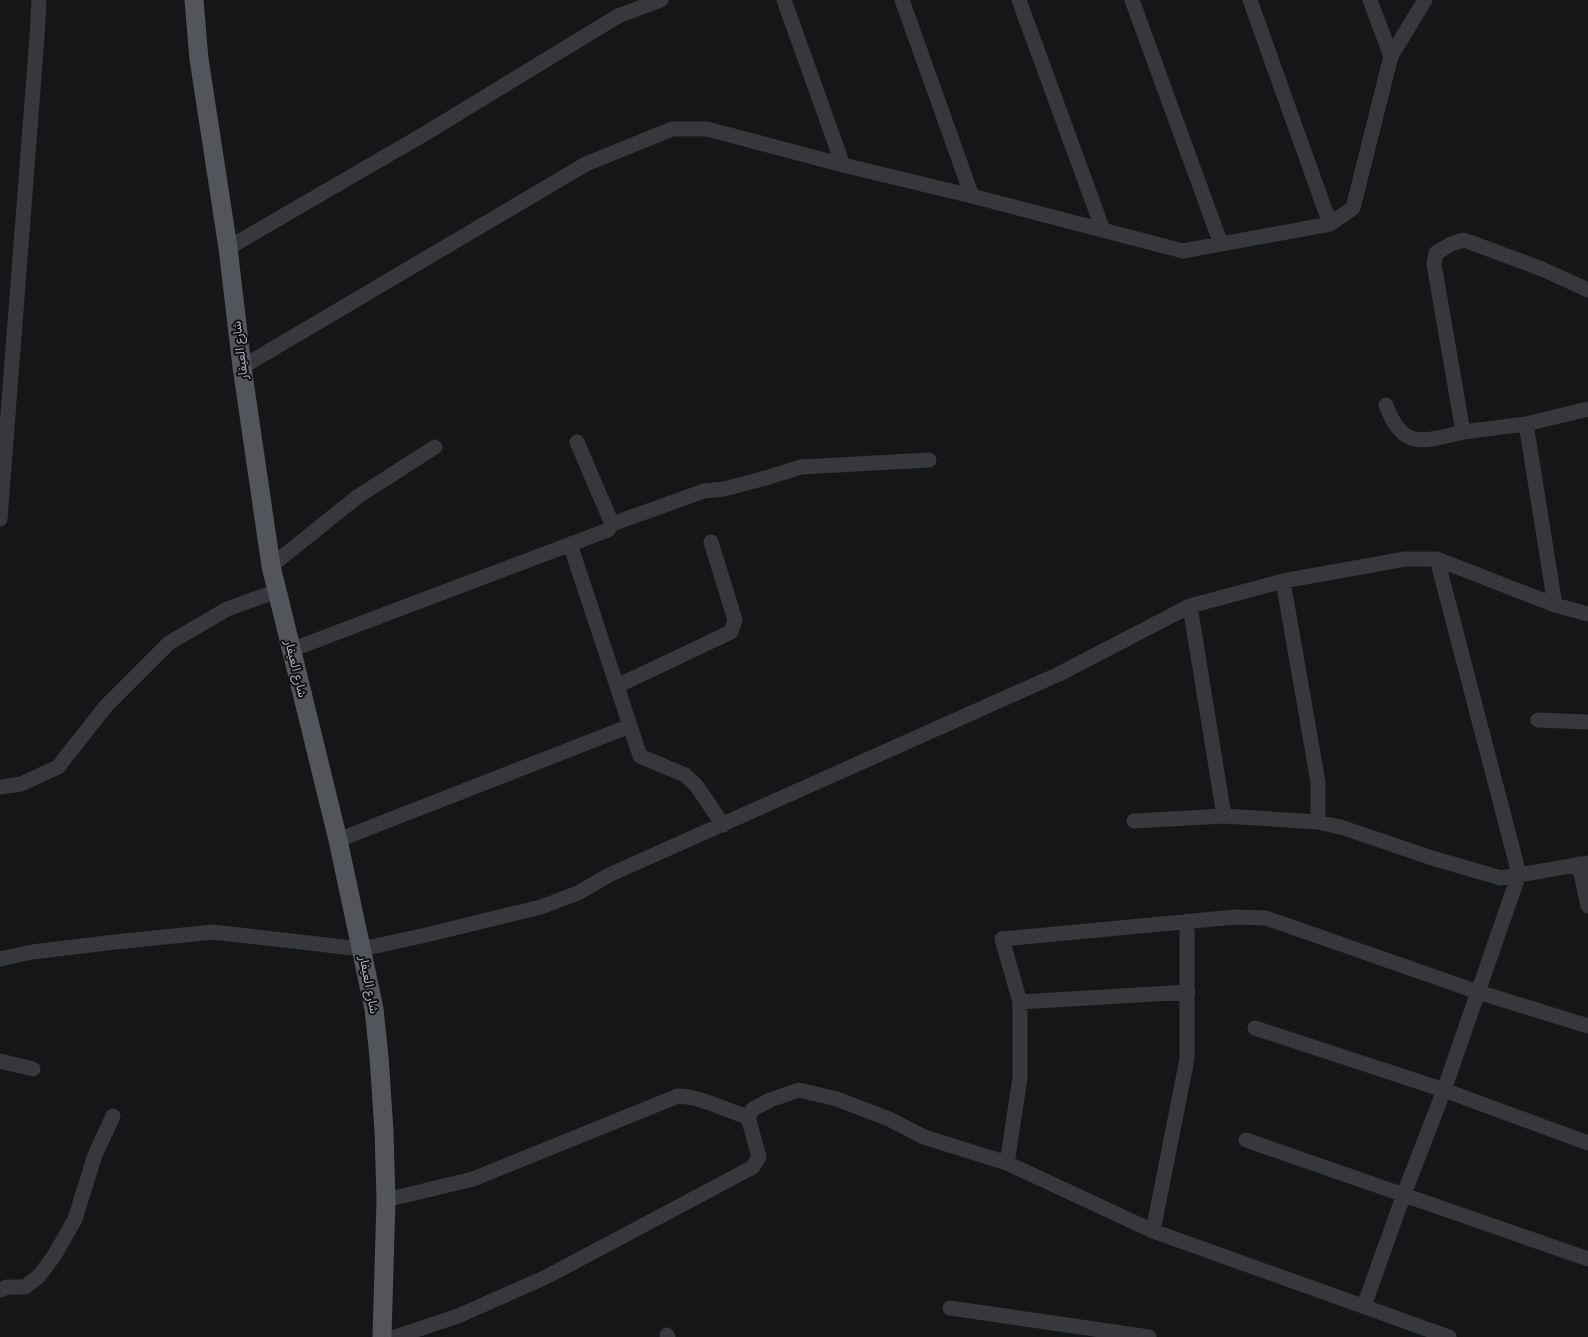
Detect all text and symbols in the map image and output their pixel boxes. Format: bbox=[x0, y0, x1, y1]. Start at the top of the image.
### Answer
street label: شارع العيفار bbox=[229, 320, 253, 381]
street label: شارع العيفار bbox=[280, 638, 310, 700]
street label: شارع العيفار bbox=[354, 954, 381, 1016]

